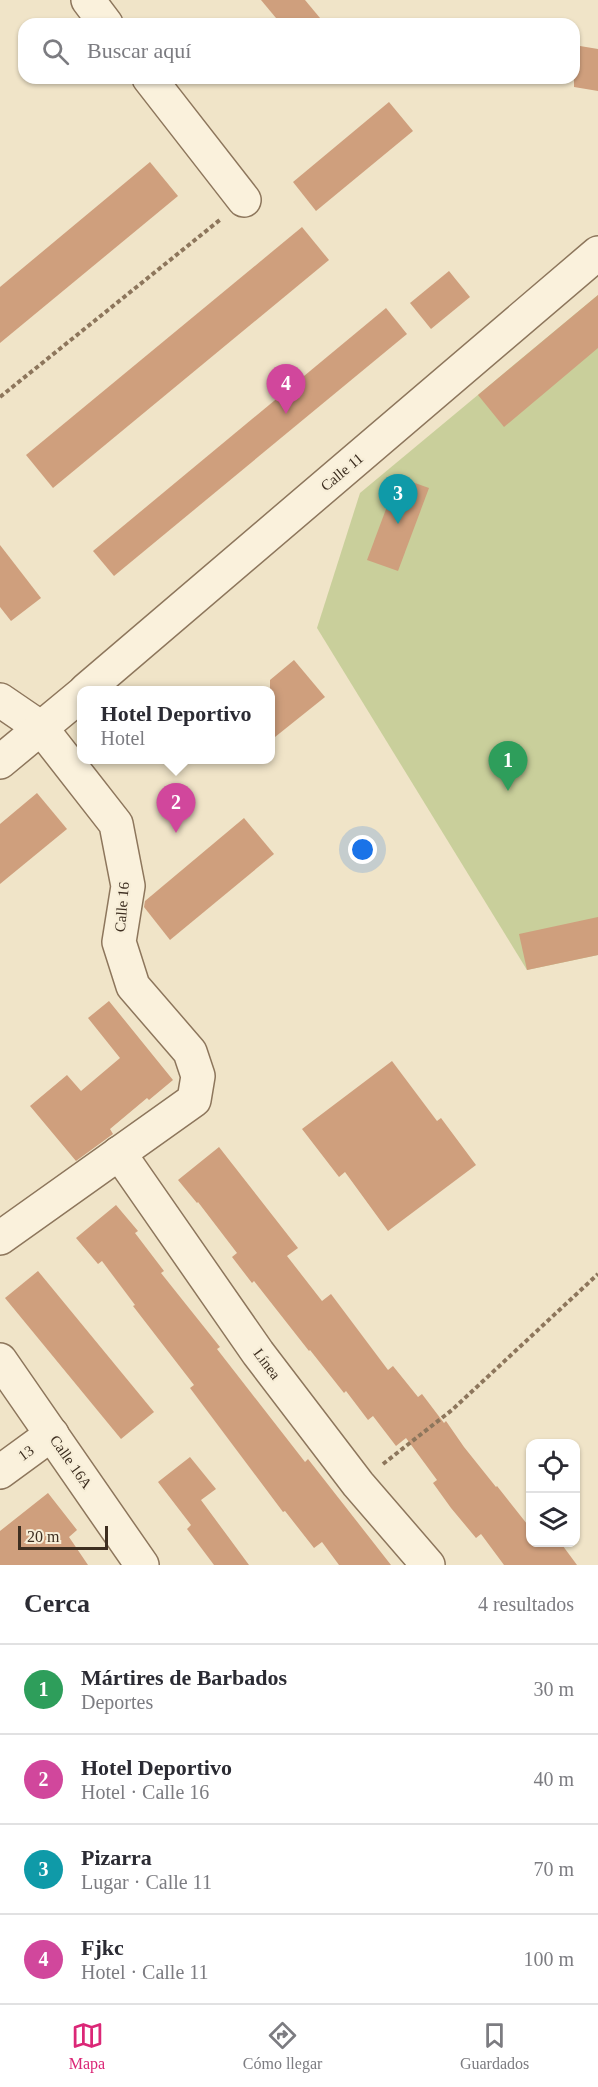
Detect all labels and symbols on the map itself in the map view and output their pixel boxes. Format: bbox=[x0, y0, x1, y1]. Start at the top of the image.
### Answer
pin: 4 bbox=[266, 364, 306, 414]
street label: Calle 11 bbox=[318, 450, 366, 494]
pin: 3 bbox=[378, 474, 418, 524]
pin: 1 bbox=[488, 742, 528, 791]
pin: 2 bbox=[156, 784, 195, 833]
your location bbox=[348, 835, 377, 864]
street label: Calle 16 bbox=[112, 881, 132, 933]
street label: Línea bbox=[250, 1346, 284, 1383]
street label: Calle 16A bbox=[47, 1432, 95, 1492]
street label: 13 bbox=[15, 1442, 37, 1464]
scale bar bbox=[18, 1523, 108, 1550]

